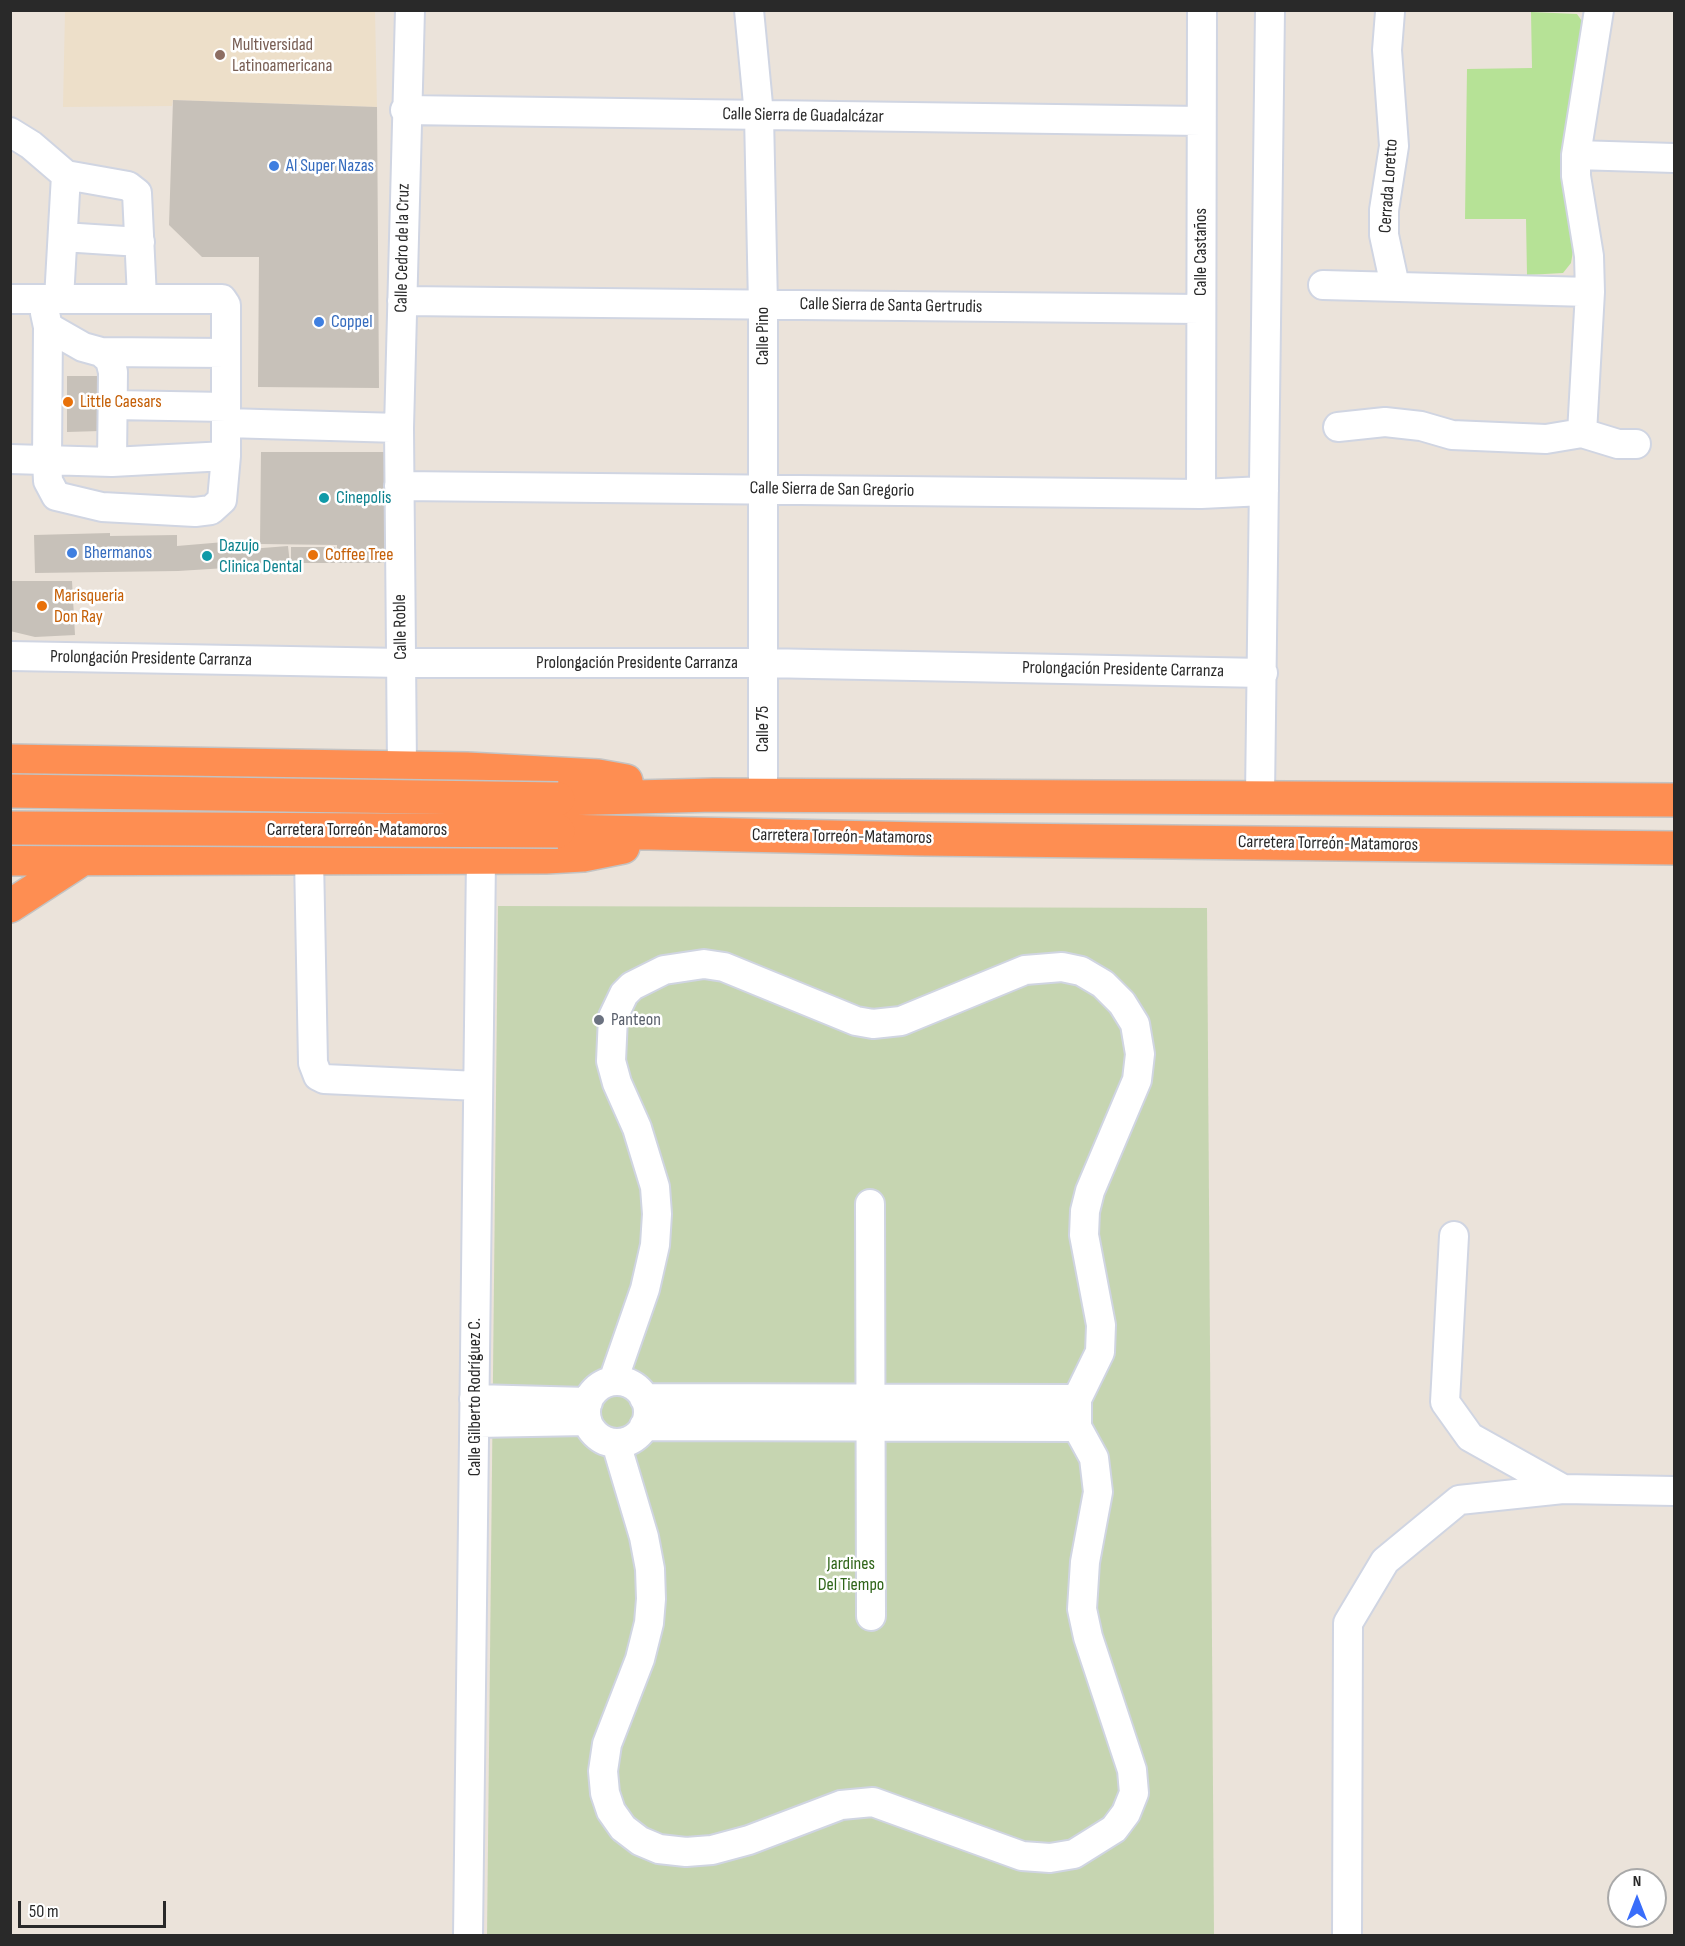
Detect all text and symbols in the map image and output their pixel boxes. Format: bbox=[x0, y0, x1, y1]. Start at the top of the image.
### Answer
place label: Multiversidad Latinoamericana bbox=[232, 34, 332, 76]
marker: Multiversidad Latinoamericana bbox=[213, 48, 227, 62]
street label: Calle Sierra de Guadalcázar bbox=[722, 104, 884, 128]
street label: Cerrada Loretto bbox=[1375, 138, 1403, 234]
place label: Al Super Nazas bbox=[286, 155, 374, 177]
marker: Al Super Nazas bbox=[267, 159, 281, 173]
street label: Calle Cedro de la Cruz bbox=[391, 183, 415, 313]
street label: Calle Castaños bbox=[1190, 208, 1212, 296]
street label: Calle Sierra de Santa Gertrudis bbox=[799, 294, 983, 318]
street label: Calle Pino bbox=[752, 307, 774, 365]
place label: Coppel bbox=[331, 311, 373, 333]
marker: Coppel bbox=[312, 315, 326, 329]
place label: Little Caesars bbox=[80, 391, 162, 413]
marker: Little Caesars bbox=[61, 395, 75, 409]
street label: Calle Sierra de San Gregorio bbox=[749, 478, 915, 502]
place label: Cinepolis bbox=[336, 487, 391, 509]
marker: Cinepolis bbox=[317, 491, 331, 505]
place label: Dazujo Clinica Dental bbox=[219, 535, 302, 578]
place label: Bhermanos bbox=[84, 542, 152, 564]
place label: Coffee Tree bbox=[325, 544, 394, 566]
marker: Bhermanos bbox=[65, 546, 79, 560]
marker: Coffee Tree bbox=[306, 548, 320, 562]
marker: Dazujo Clinica Dental bbox=[200, 549, 214, 563]
place label: Marisqueria Don Ray bbox=[54, 585, 124, 628]
street label: Calle Roble bbox=[390, 594, 412, 660]
marker: Marisqueria Don Ray bbox=[35, 599, 49, 613]
street label: Prolongación Presidente Carranza bbox=[50, 646, 252, 672]
street label: Prolongación Presidente Carranza bbox=[536, 652, 738, 674]
street label: Prolongación Presidente Carranza bbox=[1022, 657, 1224, 683]
street label: Calle 75 bbox=[752, 706, 774, 752]
street label: Carretera Torreón-Matamoros bbox=[267, 819, 447, 841]
street label: Carretera Torreón-Matamoros bbox=[752, 825, 932, 849]
street label: Carretera Torreón-Matamoros bbox=[1238, 832, 1418, 856]
place label: Panteon bbox=[611, 1009, 661, 1031]
marker: Panteon bbox=[592, 1013, 606, 1027]
street label: Calle Gilberto Rodríguez C. bbox=[464, 1318, 486, 1476]
park label: Jardines Del Tiempo bbox=[818, 1553, 884, 1596]
north arrow bbox=[1607, 1868, 1667, 1928]
text: N bbox=[1633, 1872, 1641, 1891]
scale bar bbox=[21, 1889, 170, 1927]
text: 50 m bbox=[29, 1901, 59, 1922]

